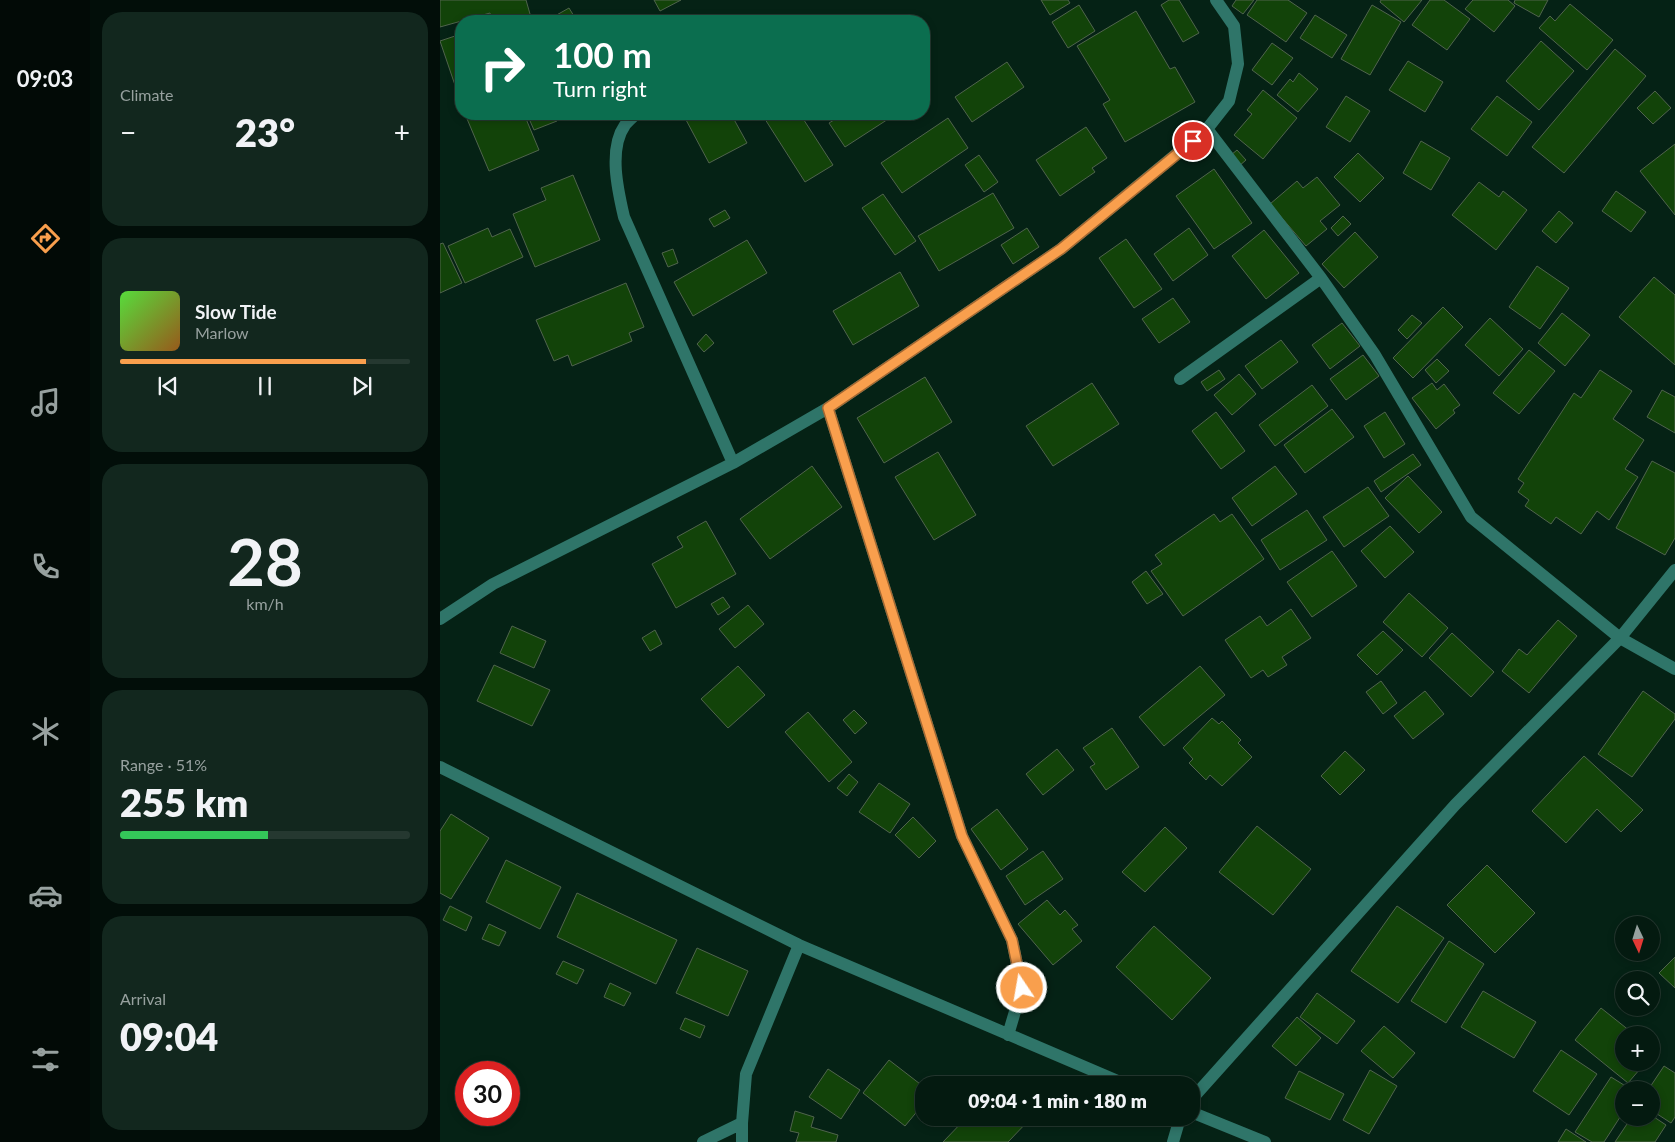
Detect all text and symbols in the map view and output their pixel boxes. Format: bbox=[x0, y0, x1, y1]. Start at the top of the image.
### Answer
text: 100 m bbox=[553, 33, 652, 75]
icon: right bbox=[470, 35, 535, 100]
text: 09:03 bbox=[17, 65, 73, 92]
text: Turn right bbox=[553, 75, 647, 102]
text: Climate bbox=[120, 85, 173, 104]
text: 23° bbox=[235, 109, 295, 155]
text: − bbox=[120, 115, 136, 149]
text: + bbox=[394, 115, 410, 149]
pin bbox=[1172, 120, 1214, 162]
icon: arrive bbox=[1179, 127, 1207, 155]
icon: directions bbox=[28, 221, 63, 256]
text: Slow Tide bbox=[195, 300, 277, 323]
text: Marlow bbox=[195, 323, 249, 342]
icon: previous bbox=[154, 372, 182, 400]
icon: pause bbox=[251, 372, 279, 400]
icon: next bbox=[348, 372, 376, 400]
icon: music bbox=[28, 385, 63, 420]
text: 28 bbox=[227, 522, 303, 600]
icon: phone bbox=[28, 549, 63, 584]
text: km/h bbox=[246, 594, 284, 613]
icon: climate bbox=[28, 714, 63, 749]
text: Range · 51% bbox=[120, 755, 207, 774]
text: 255 km bbox=[120, 779, 248, 825]
icon: car bbox=[28, 878, 63, 913]
north arrow bbox=[1615, 916, 1660, 961]
map controls bbox=[1615, 916, 1660, 1126]
position arrow bbox=[995, 961, 1047, 1013]
button: search bbox=[1615, 971, 1660, 1016]
text: Arrival bbox=[120, 989, 166, 1008]
text: 09:04 bbox=[120, 1013, 218, 1059]
button: + bbox=[1615, 1026, 1660, 1071]
icon: filters bbox=[28, 1042, 63, 1077]
speed limit sign: 30 bbox=[455, 1061, 520, 1126]
button: − bbox=[1615, 1081, 1660, 1126]
text: 09:04 · 1 min · 180 m bbox=[968, 1089, 1147, 1112]

